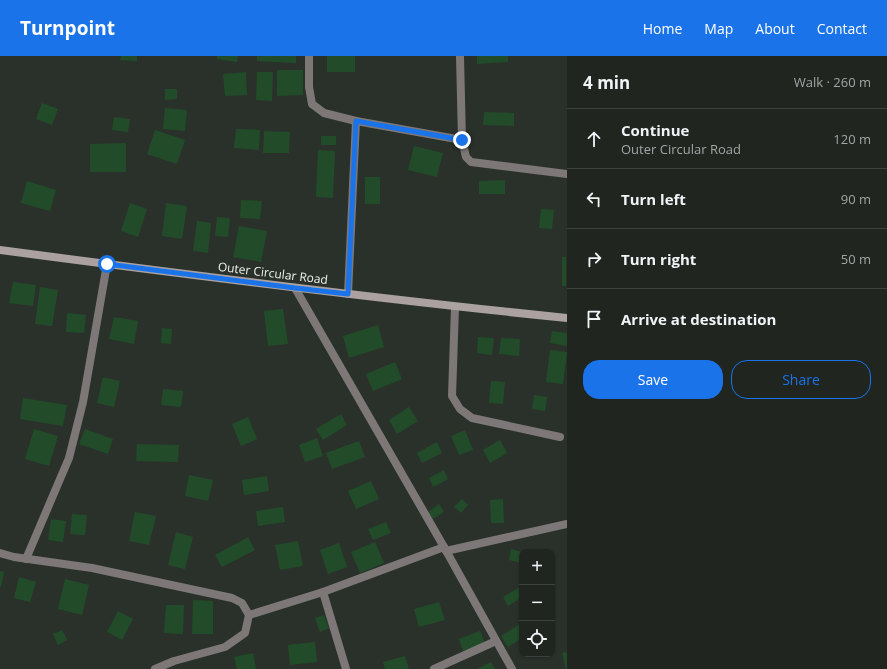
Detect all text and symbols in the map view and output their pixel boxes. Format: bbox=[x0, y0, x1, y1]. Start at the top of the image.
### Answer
text: Turnpoint bbox=[20, 15, 115, 41]
text: Home bbox=[643, 19, 682, 38]
text: Map bbox=[704, 19, 733, 38]
text: About bbox=[755, 19, 795, 38]
text: Contact bbox=[817, 19, 867, 38]
text: 4 min bbox=[583, 71, 630, 94]
text: Walk · 260 m bbox=[794, 73, 871, 91]
text: Continue bbox=[621, 120, 689, 140]
icon: ahead bbox=[583, 128, 605, 150]
text: 120 m bbox=[833, 130, 871, 148]
route end bbox=[453, 131, 471, 149]
text: Outer Circular Road bbox=[621, 140, 741, 158]
icon: left bbox=[583, 188, 605, 210]
text: Turn left bbox=[621, 189, 686, 209]
text: 90 m bbox=[841, 190, 871, 208]
icon: right bbox=[583, 248, 605, 270]
text: Turn right bbox=[621, 249, 696, 269]
text: 50 m bbox=[841, 250, 871, 268]
route start bbox=[98, 255, 116, 273]
street label: Outer Circular Road bbox=[217, 258, 329, 288]
icon: arrive bbox=[583, 308, 605, 330]
text: Arrive at destination bbox=[621, 309, 776, 329]
button: Save bbox=[583, 360, 723, 399]
button: Share bbox=[731, 360, 871, 399]
map controls bbox=[519, 549, 555, 657]
button: + bbox=[519, 549, 555, 585]
button: − bbox=[519, 585, 555, 621]
button: locate bbox=[519, 621, 555, 657]

